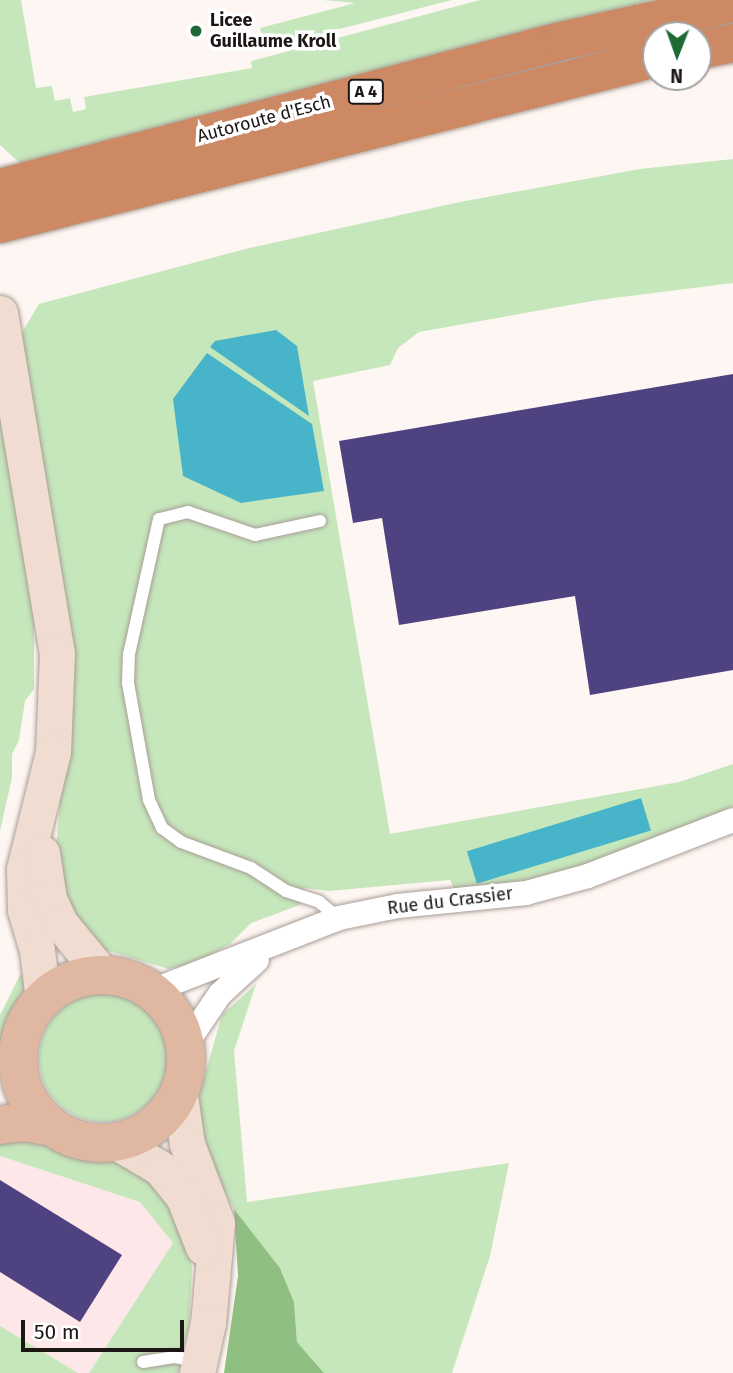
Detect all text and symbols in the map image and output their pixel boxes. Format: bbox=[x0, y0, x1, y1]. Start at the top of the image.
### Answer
place label: Licee Guillaume Kroll bbox=[210, 10, 336, 52]
north arrow bbox=[642, 21, 712, 91]
marker: Licee Guillaume Kroll bbox=[188, 23, 204, 39]
text: N bbox=[670, 64, 683, 87]
road number: A 4 bbox=[347, 80, 385, 104]
street label: Autoroute d'Esch bbox=[195, 91, 333, 147]
street label: Rue du Crassier bbox=[386, 883, 514, 919]
scale bar bbox=[24, 1306, 187, 1350]
text: 50 m bbox=[34, 1319, 80, 1345]

